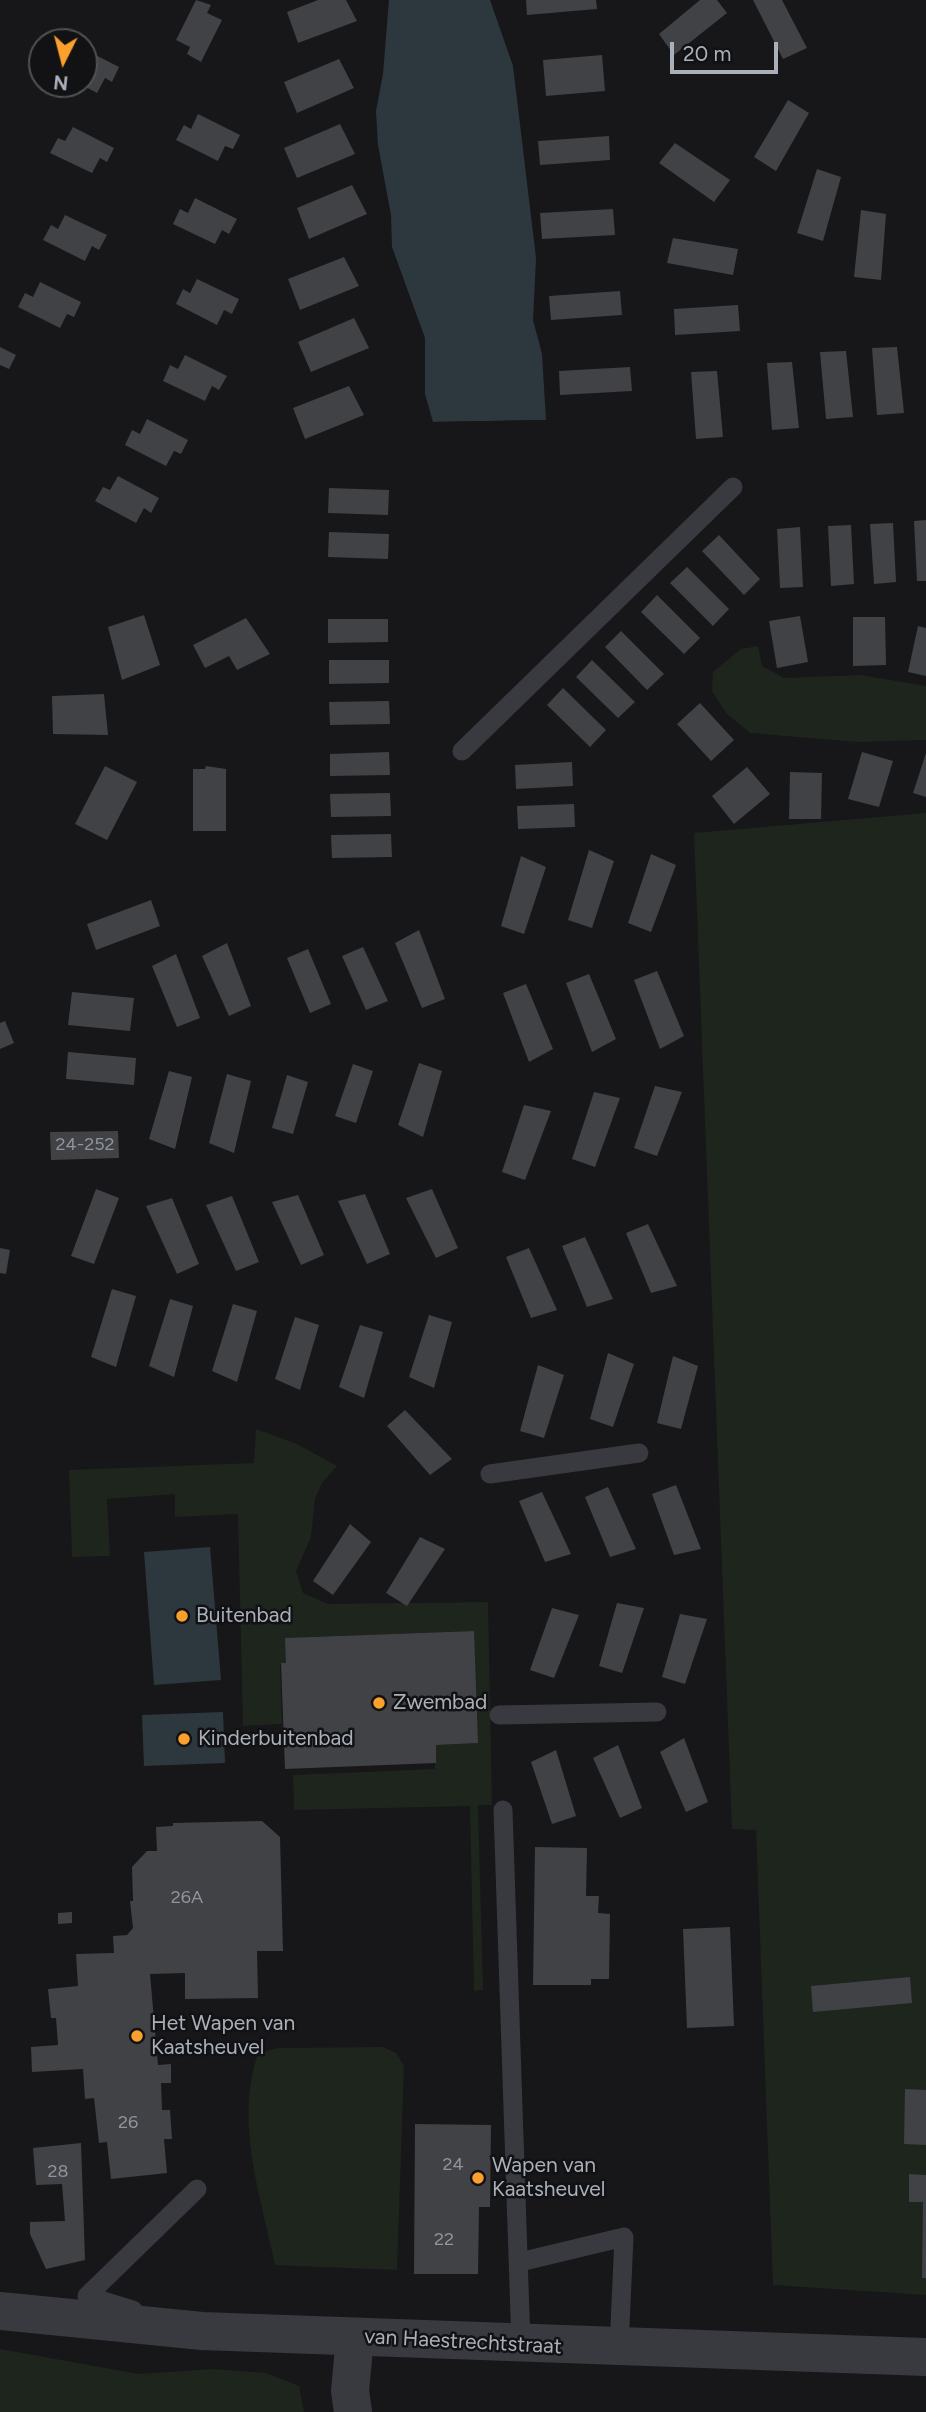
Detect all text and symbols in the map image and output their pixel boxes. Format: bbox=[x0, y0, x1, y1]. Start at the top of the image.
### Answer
north arrow bbox=[28, 28, 98, 98]
scale bar bbox=[674, 28, 782, 72]
text: 20 m bbox=[683, 41, 731, 66]
text: N bbox=[52, 70, 69, 95]
house number: 24-252 bbox=[55, 1134, 115, 1156]
place label: Buitenbad bbox=[196, 1603, 292, 1629]
marker: Buitenbad bbox=[174, 1608, 190, 1624]
place label: Zwembad bbox=[393, 1690, 487, 1716]
marker: Zwembad bbox=[371, 1695, 387, 1711]
place label: Kinderbuitenbad bbox=[198, 1726, 354, 1752]
marker: Kinderbuitenbad bbox=[176, 1731, 192, 1747]
house number: 26A bbox=[171, 1887, 203, 1909]
place label: Het Wapen van Kaatsheuvel bbox=[151, 2011, 295, 2061]
marker: Het Wapen van Kaatsheuvel bbox=[129, 2028, 145, 2044]
house number: 26 bbox=[118, 2112, 138, 2134]
place label: Wapen van Kaatsheuvel bbox=[492, 2153, 605, 2203]
house number: 24 bbox=[442, 2154, 464, 2176]
house number: 28 bbox=[47, 2161, 69, 2183]
marker: Wapen van Kaatsheuvel bbox=[470, 2170, 486, 2186]
house number: 22 bbox=[434, 2229, 454, 2251]
street label: van Haestrechtstraat bbox=[364, 2324, 562, 2360]

